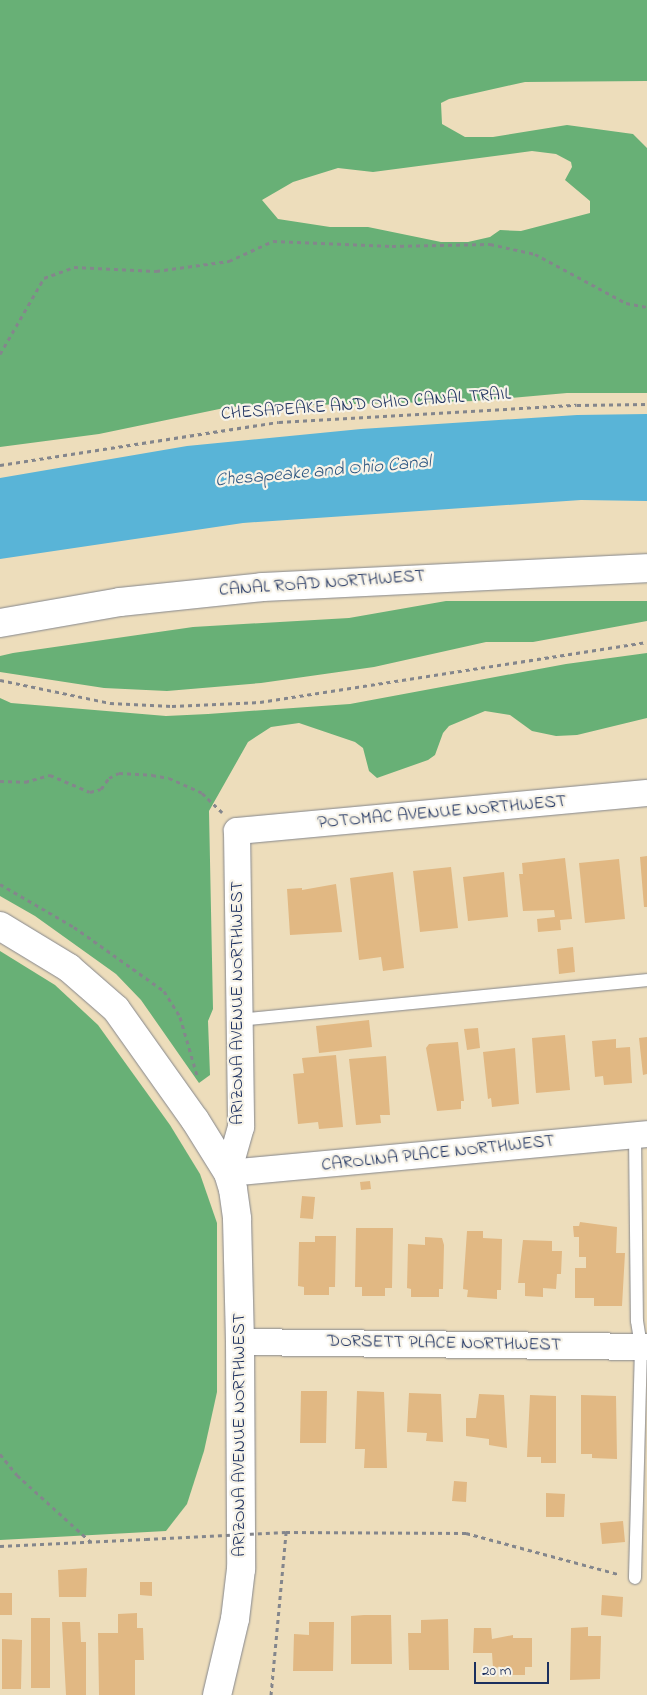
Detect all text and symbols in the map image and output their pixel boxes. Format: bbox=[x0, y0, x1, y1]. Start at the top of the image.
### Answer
street label: CHESAPEAKE AND OHIO CANAL TRAIL bbox=[220, 384, 512, 426]
water label: Chesapeake and Ohio Canal bbox=[214, 451, 432, 493]
street label: CANAL ROAD NORTHWEST bbox=[218, 566, 426, 602]
street label: POTOMAC AVENUE NORTHWEST bbox=[317, 791, 567, 835]
street label: ARIZONA AVENUE NORTHWEST bbox=[227, 881, 249, 1125]
street label: CAROLINA PLACE NORTHWEST bbox=[320, 1131, 556, 1177]
street label: ARIZONA AVENUE NORTHWEST bbox=[229, 1313, 251, 1557]
street label: DORSETT PLACE NORTHWEST bbox=[327, 1331, 561, 1357]
scale bar bbox=[477, 1652, 552, 1684]
text: 20 m bbox=[482, 1660, 511, 1682]

